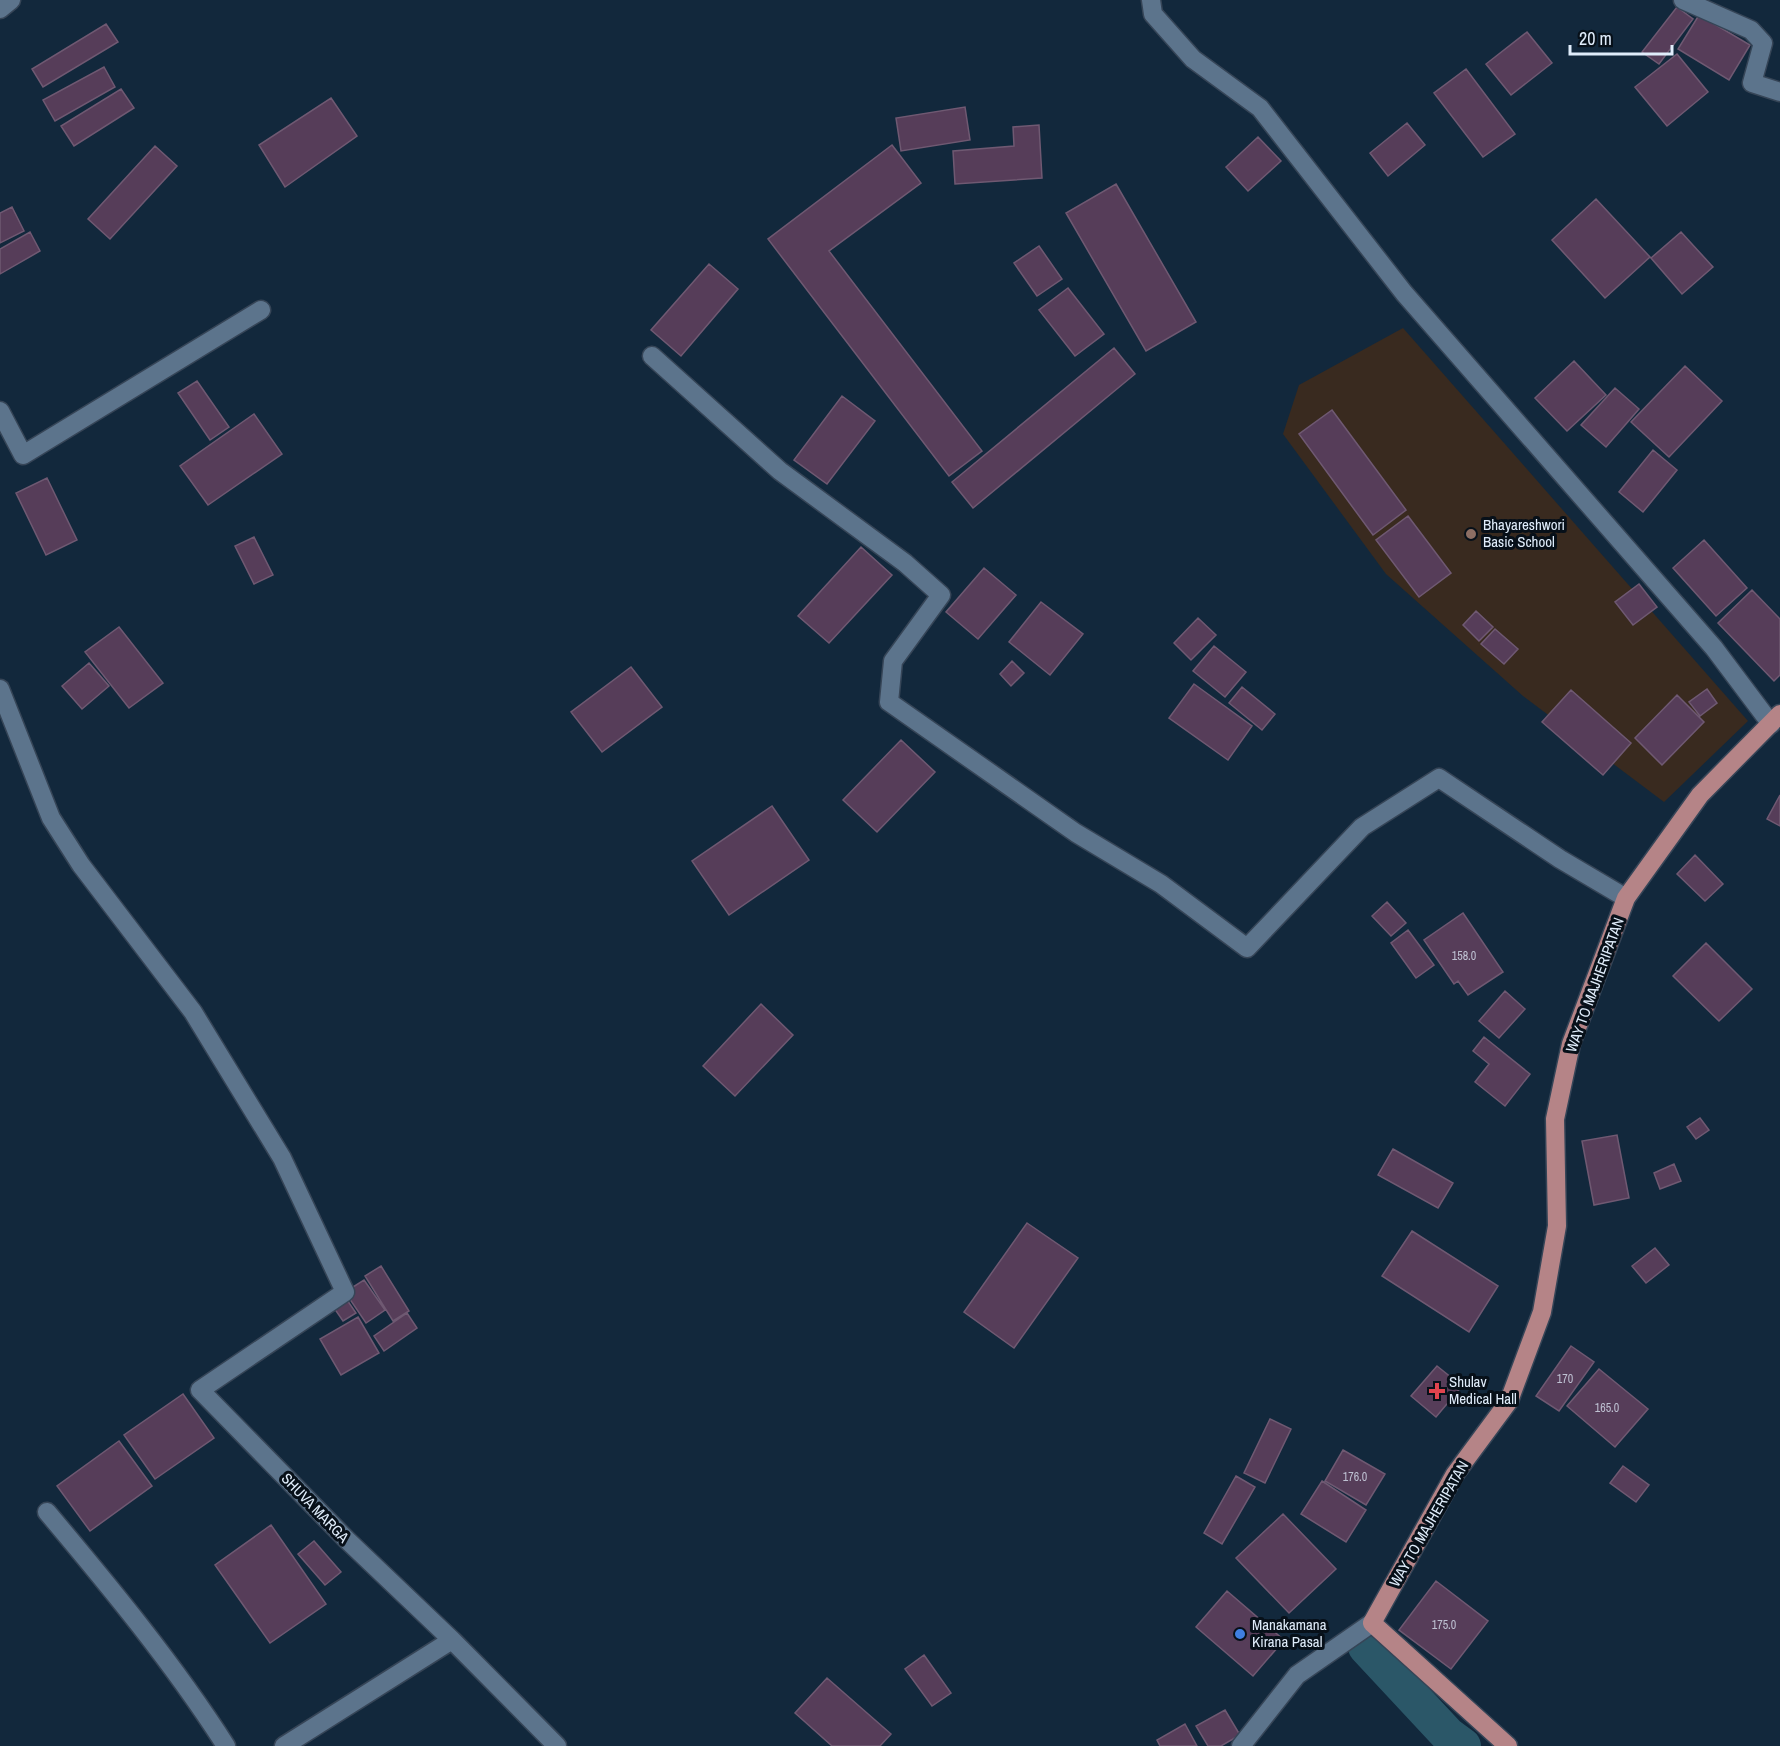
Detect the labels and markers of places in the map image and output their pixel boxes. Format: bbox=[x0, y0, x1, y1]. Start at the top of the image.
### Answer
place label: Bhayareshwori Basic School bbox=[1483, 514, 1565, 552]
marker: Bhayareshwori Basic School bbox=[1464, 527, 1478, 541]
place label: Shulav Medical Hall bbox=[1449, 1371, 1517, 1409]
marker: Shulav Medical Hall bbox=[1430, 1384, 1444, 1398]
place label: Manakamana Kirana Pasal bbox=[1252, 1614, 1327, 1652]
marker: Manakamana Kirana Pasal bbox=[1233, 1627, 1247, 1641]

